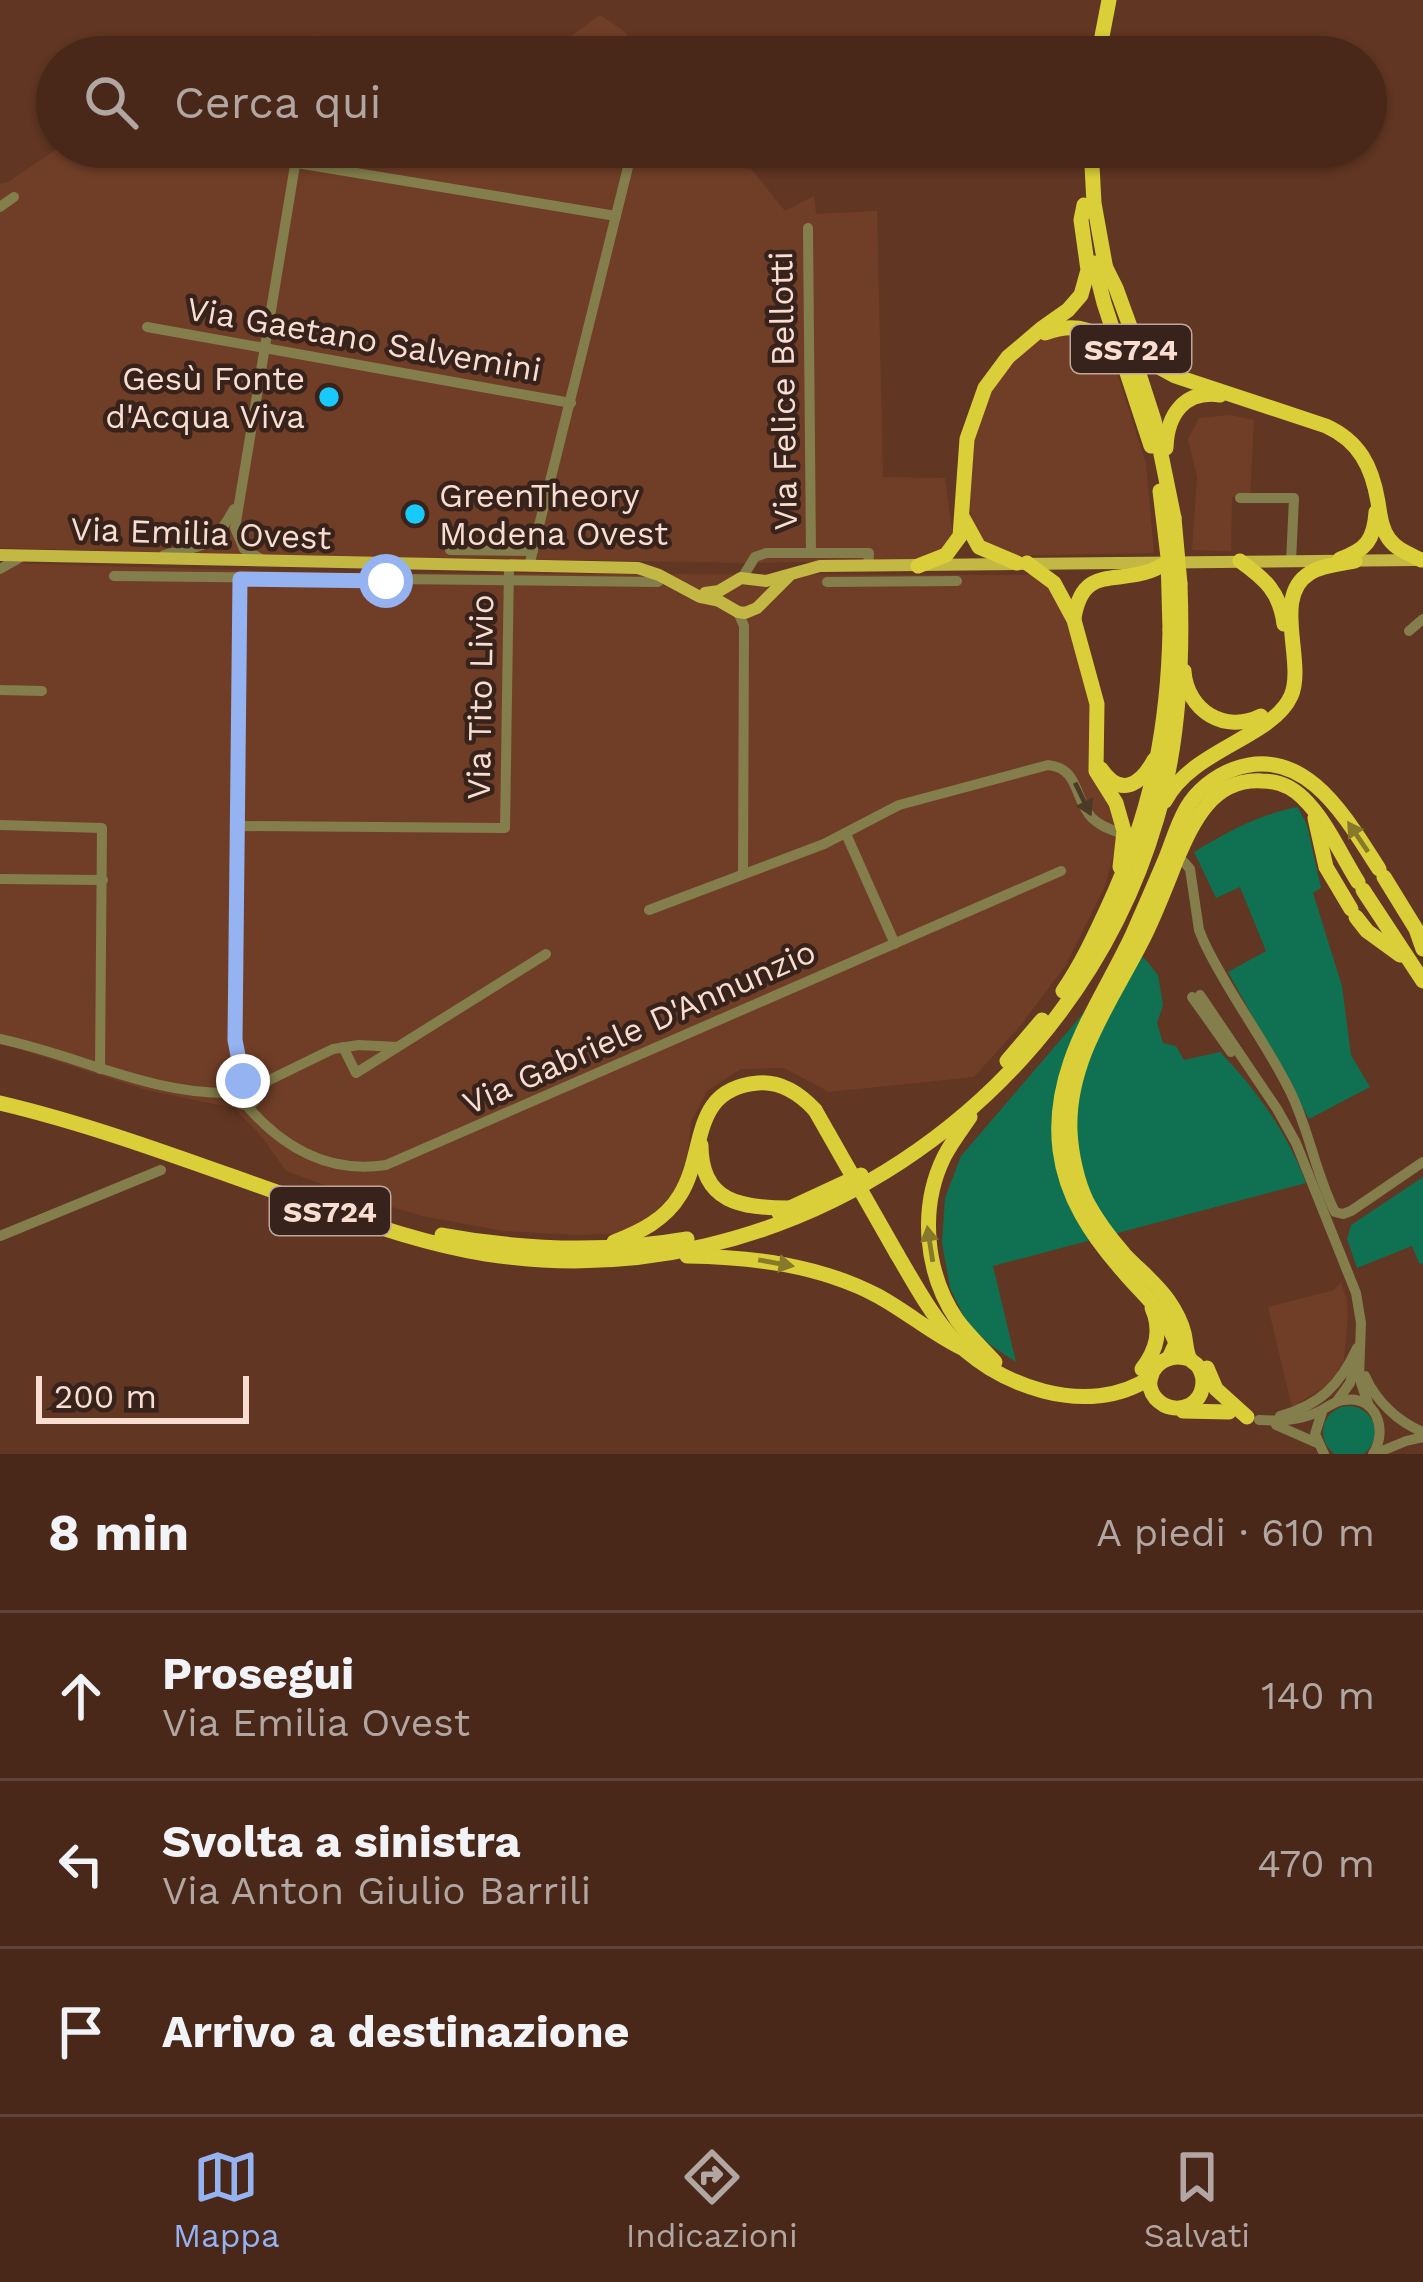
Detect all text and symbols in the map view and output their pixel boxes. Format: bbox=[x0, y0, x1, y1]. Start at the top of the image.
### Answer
search box bbox=[36, 36, 1387, 168]
icon: search bbox=[78, 69, 144, 135]
text: Cerca qui bbox=[174, 76, 381, 129]
street label: Via Felice Bellotti bbox=[761, 251, 805, 531]
street label: Via Gaetano Salvemini bbox=[184, 289, 544, 389]
road number: SS724 bbox=[1071, 325, 1191, 373]
place label: Gesù Fonte d'Acqua Viva bbox=[105, 359, 305, 436]
marker: Gesù Fonte d'Acqua Viva bbox=[316, 384, 342, 410]
place label: GreenTheory Modena Ovest bbox=[439, 476, 668, 553]
marker: GreenTheory Modena Ovest bbox=[402, 501, 428, 527]
street label: Via Emilia Ovest bbox=[70, 509, 332, 557]
route start bbox=[359, 554, 413, 608]
street label: Via Tito Livio bbox=[459, 594, 501, 800]
one-way arrow bbox=[1073, 782, 1093, 817]
one-way arrow bbox=[1347, 820, 1369, 853]
street label: Via Gabriele D'Annunzio bbox=[457, 931, 821, 1123]
route end bbox=[216, 1054, 270, 1108]
road number: SS724 bbox=[270, 1187, 390, 1235]
one-way arrow bbox=[920, 1225, 939, 1263]
one-way arrow bbox=[758, 1255, 796, 1273]
scale bar bbox=[36, 1370, 249, 1423]
text: 200 m bbox=[54, 1377, 157, 1416]
text: 8 min bbox=[48, 1503, 189, 1562]
text: A piedi · 610 m bbox=[1096, 1510, 1375, 1555]
text: Prosegui bbox=[162, 1647, 354, 1700]
icon: ahead bbox=[48, 1663, 114, 1729]
text: 140 m bbox=[1261, 1673, 1375, 1718]
text: Via Emilia Ovest bbox=[162, 1700, 470, 1745]
text: Svolta a sinistra bbox=[162, 1815, 521, 1868]
icon: left bbox=[48, 1831, 114, 1897]
text: 470 m bbox=[1257, 1841, 1375, 1886]
text: Via Anton Giulio Barrili bbox=[162, 1868, 591, 1913]
icon: arrive bbox=[48, 1999, 114, 2065]
text: Arrivo a destinazione bbox=[162, 2005, 630, 2058]
tab: Mappa bbox=[173, 2144, 280, 2255]
tab: Indicazioni bbox=[626, 2144, 798, 2255]
tab: Salvati bbox=[1144, 2144, 1250, 2255]

